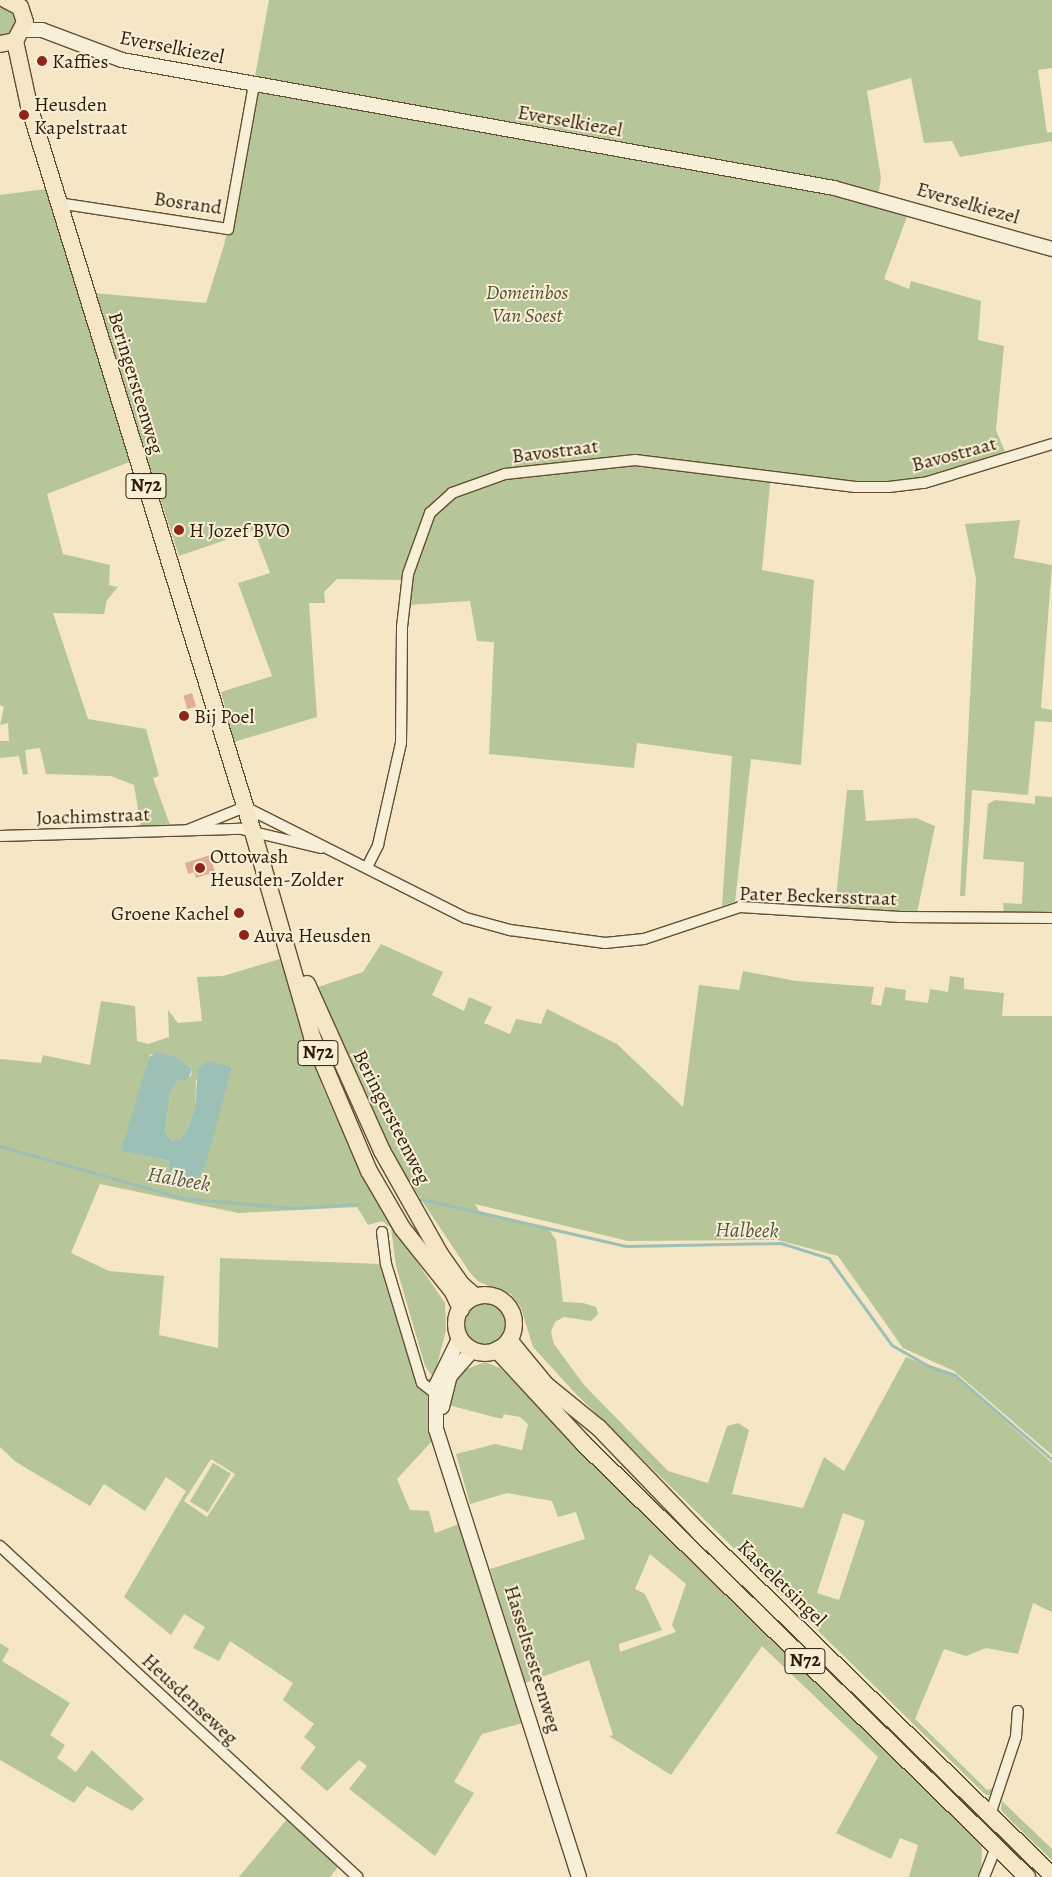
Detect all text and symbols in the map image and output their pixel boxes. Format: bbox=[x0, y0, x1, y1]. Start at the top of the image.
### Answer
street label: Everselkiezel bbox=[118, 25, 226, 69]
place label: Kaffies bbox=[52, 49, 108, 73]
marker: Kaffies bbox=[36, 55, 48, 67]
place label: Heusden Kapelstraat bbox=[34, 92, 127, 139]
street label: Everselkiezel bbox=[516, 100, 624, 142]
marker: Heusden Kapelstraat bbox=[18, 109, 30, 121]
street label: Everselkiezel bbox=[914, 177, 1022, 229]
street label: Bosrand bbox=[153, 186, 223, 220]
park label: Domeinbos Van Soest bbox=[486, 280, 568, 327]
street label: Beringersteenweg bbox=[103, 309, 169, 457]
street label: Bavostraat bbox=[909, 431, 999, 477]
street label: Bavostraat bbox=[510, 434, 600, 468]
road number: N72 bbox=[125, 470, 167, 502]
place label: H Jozef BVO bbox=[189, 518, 290, 542]
marker: H Jozef BVO bbox=[173, 524, 185, 536]
place label: Bij Poel bbox=[194, 704, 254, 728]
marker: Bij Poel bbox=[178, 710, 190, 722]
street label: Joachimstraat bbox=[36, 802, 150, 830]
place label: Ottowash Heusden-Zolder bbox=[210, 844, 344, 891]
marker: Ottowash Heusden-Zolder bbox=[194, 862, 206, 874]
street label: Pater Beckersstraat bbox=[739, 881, 897, 911]
place label: Groene Kachel bbox=[111, 901, 229, 925]
marker: Groene Kachel bbox=[233, 907, 245, 919]
place label: Auva Heusden bbox=[254, 923, 371, 947]
marker: Auva Heusden bbox=[238, 929, 250, 941]
road number: N72 bbox=[297, 1036, 339, 1070]
street label: Beringersteenweg bbox=[348, 1046, 436, 1188]
water label: Halbeek bbox=[145, 1161, 213, 1197]
water label: Halbeek bbox=[715, 1217, 779, 1243]
street label: Kasteletsingel bbox=[733, 1535, 831, 1631]
street label: Hasseltsesteenweg bbox=[499, 1582, 567, 1736]
road number: N72 bbox=[784, 1644, 826, 1678]
street label: Heusdenseweg bbox=[137, 1648, 243, 1750]

